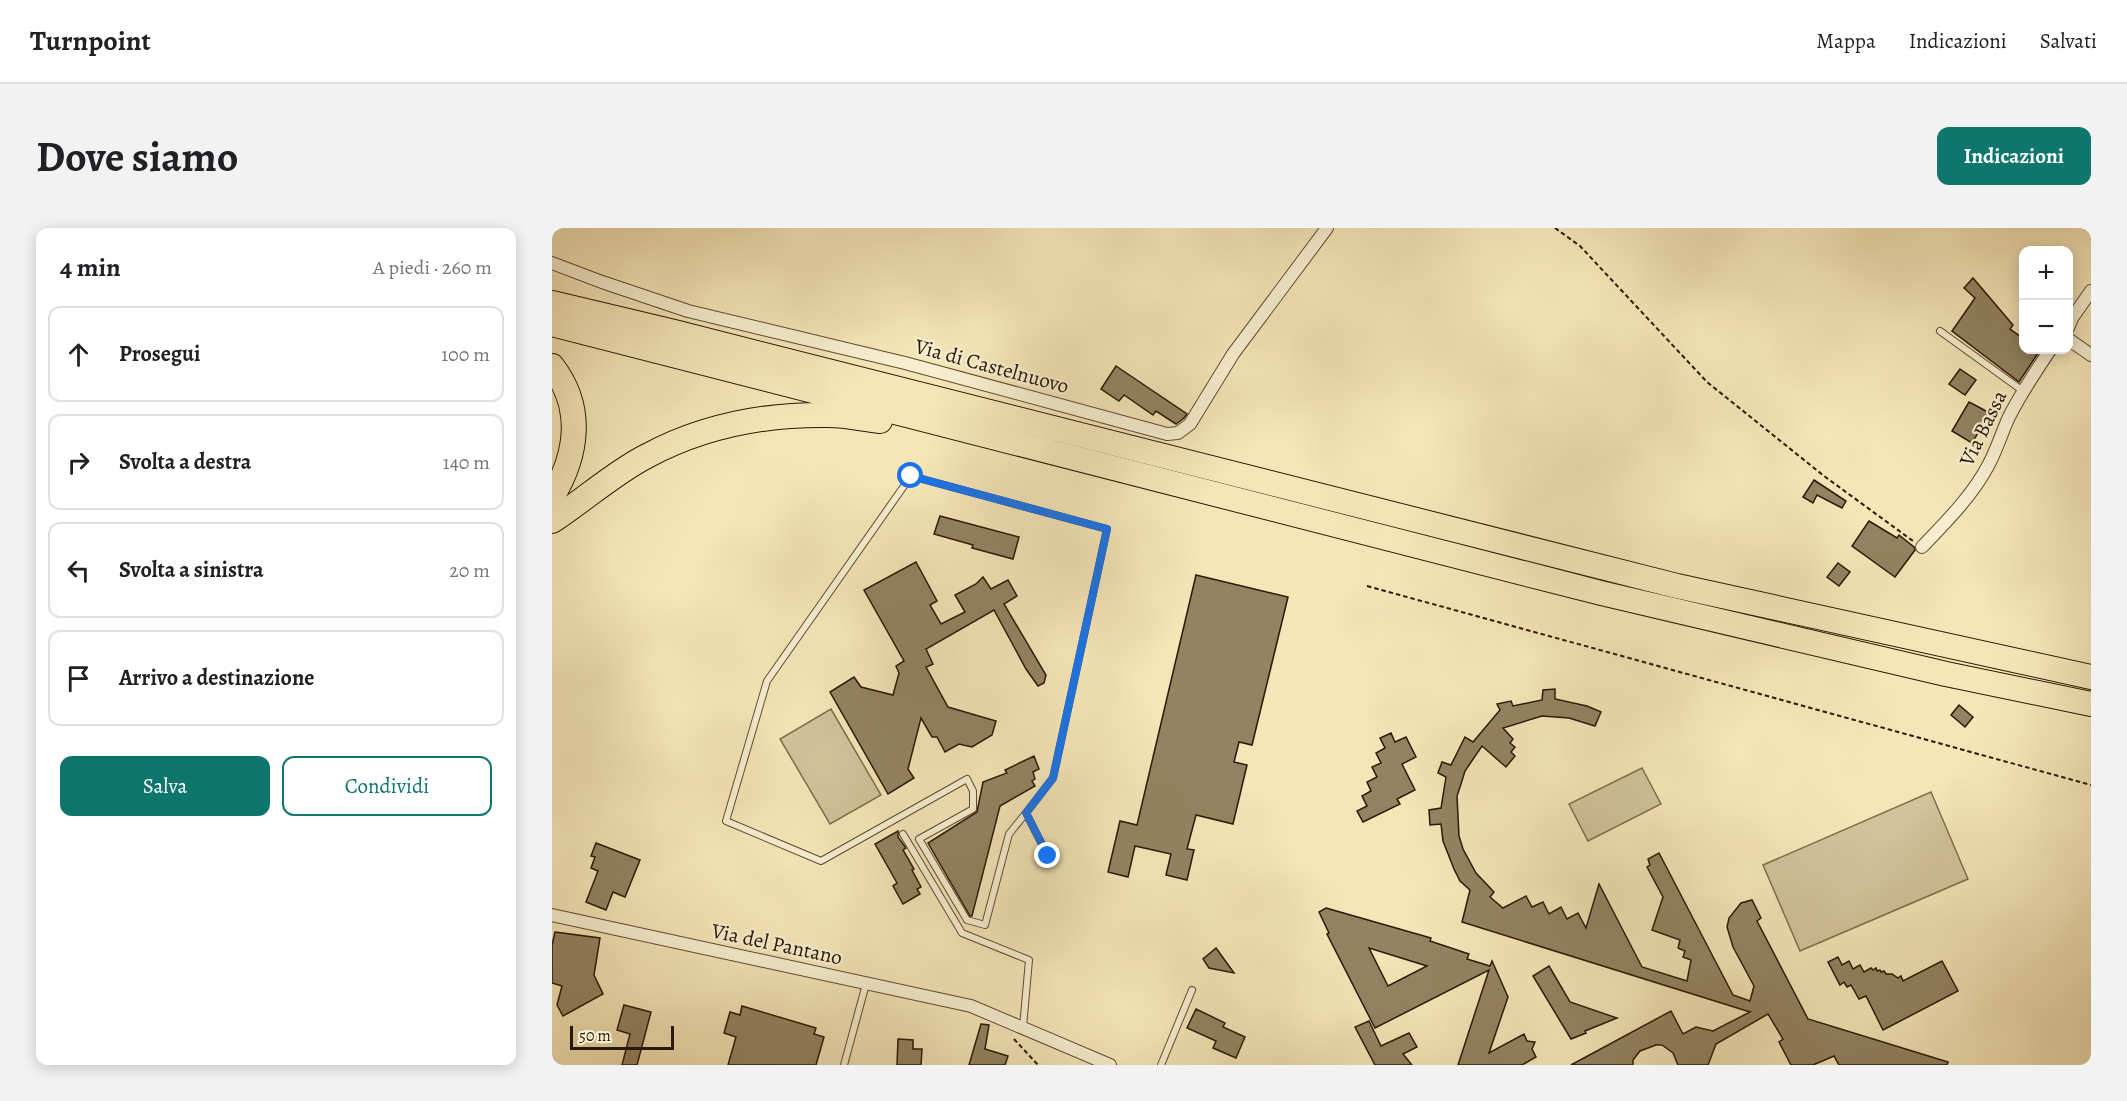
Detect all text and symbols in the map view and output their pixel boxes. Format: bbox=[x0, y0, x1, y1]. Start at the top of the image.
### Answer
text: Turnpoint bbox=[30, 22, 151, 60]
text: Mappa bbox=[1816, 27, 1876, 55]
text: Indicazioni bbox=[1909, 27, 2007, 55]
text: Salvati bbox=[2040, 27, 2097, 55]
button: Indicazioni bbox=[1937, 127, 2091, 185]
text: Dove siamo bbox=[36, 128, 238, 185]
map controls bbox=[2019, 246, 2073, 354]
button: + bbox=[2019, 246, 2073, 300]
text: 4 min bbox=[60, 250, 121, 285]
text: A piedi · 260 m bbox=[373, 254, 492, 281]
button: − bbox=[2019, 300, 2073, 354]
street label: Via di Castelnuovo bbox=[911, 332, 1072, 400]
icon: ahead bbox=[62, 338, 95, 371]
text: Prosegui bbox=[119, 339, 200, 369]
text: 100 m bbox=[441, 341, 490, 368]
street label: Via Bassa bbox=[1952, 385, 2013, 471]
icon: right bbox=[62, 446, 95, 479]
text: Svolta a destra bbox=[119, 447, 251, 477]
text: 140 m bbox=[443, 449, 490, 476]
route start bbox=[897, 462, 923, 488]
icon: left bbox=[62, 554, 95, 587]
text: Svolta a sinistra bbox=[119, 555, 264, 585]
text: 20 m bbox=[449, 557, 490, 584]
icon: arrive bbox=[62, 662, 95, 695]
text: Arrivo a destinazione bbox=[119, 663, 314, 693]
button: Salva bbox=[60, 756, 270, 816]
button: Condividi bbox=[282, 756, 492, 816]
route end bbox=[1034, 842, 1060, 868]
street label: Via del Pantano bbox=[708, 916, 845, 972]
scale bar bbox=[570, 1023, 674, 1050]
text: 50 m bbox=[579, 1025, 611, 1047]

